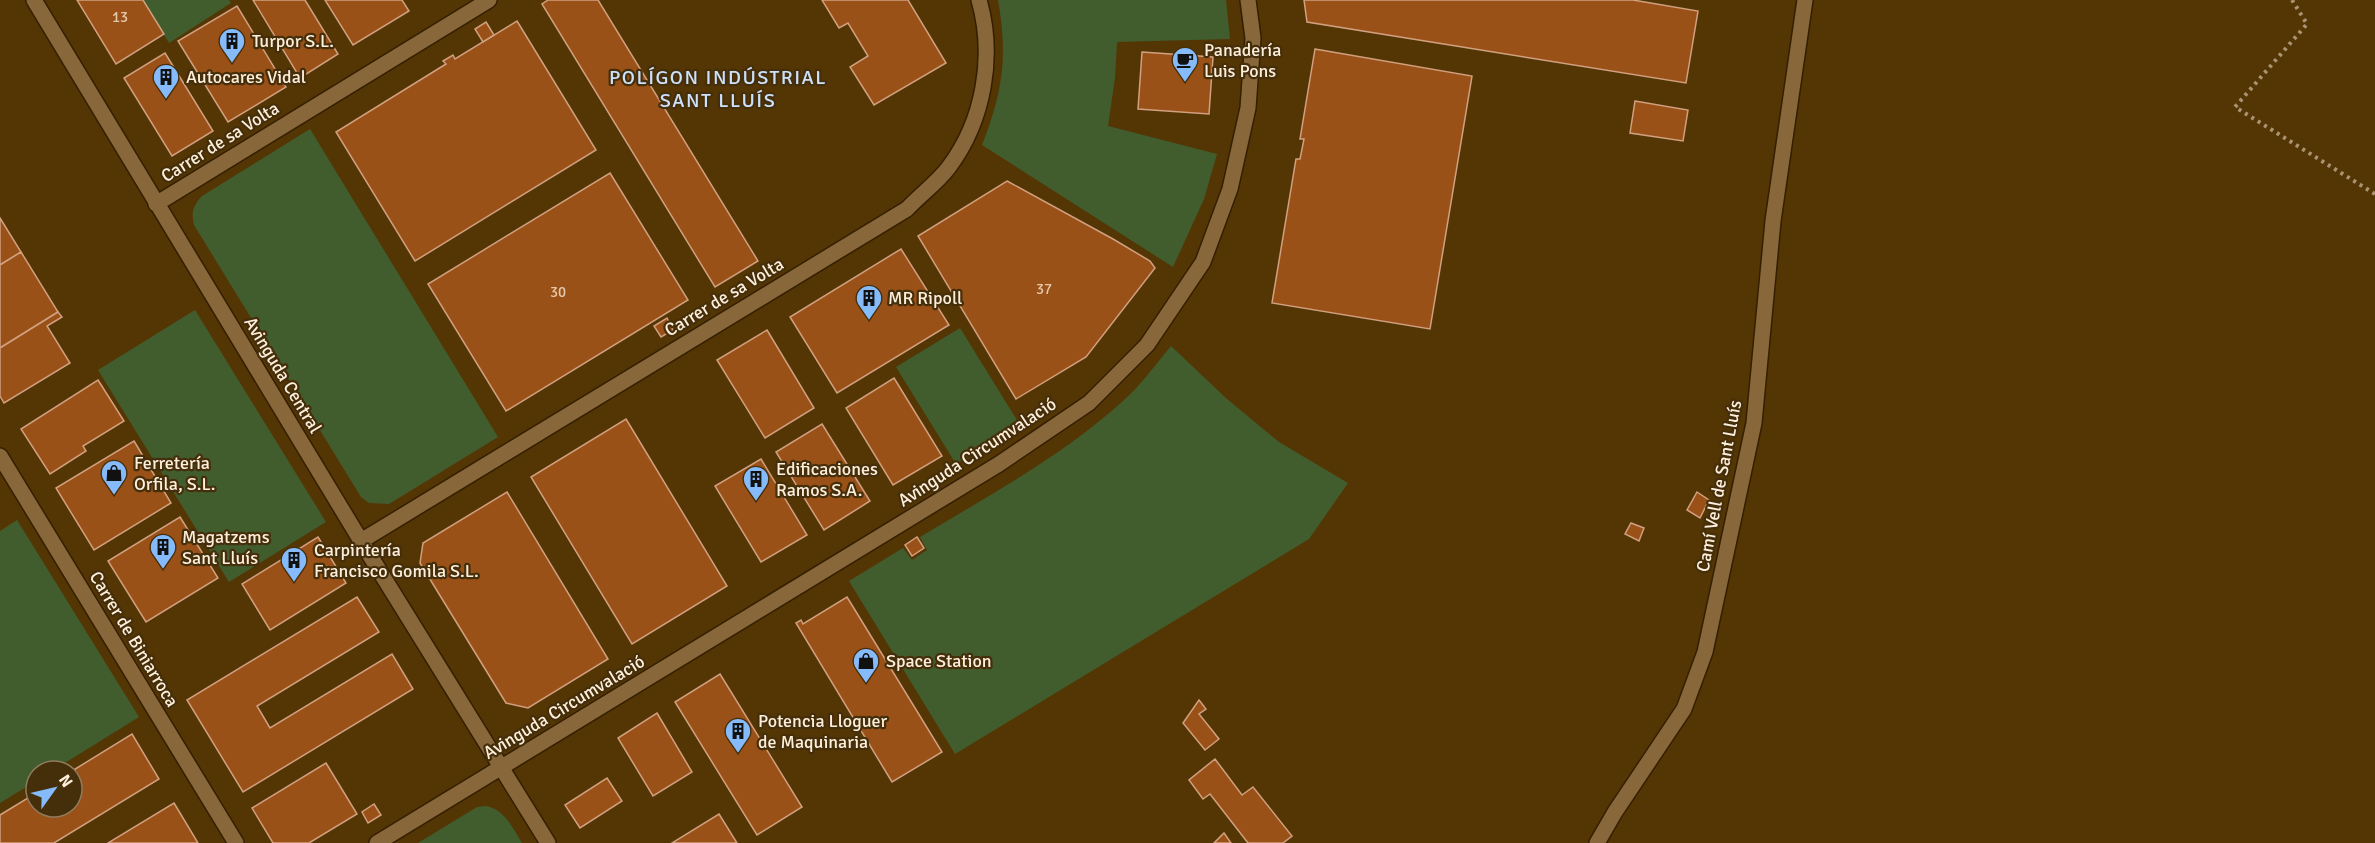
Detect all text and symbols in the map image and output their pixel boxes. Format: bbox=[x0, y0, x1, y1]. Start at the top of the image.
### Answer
house number: 13 bbox=[112, 8, 128, 26]
building icon: Turpor S.L. bbox=[217, 26, 247, 64]
place label: Turpor S.L. bbox=[252, 30, 334, 52]
place label: Panadería Luis Pons bbox=[1204, 39, 1281, 82]
cafe icon: Panadería Luis Pons bbox=[1170, 45, 1200, 83]
building icon: Autocares Vidal bbox=[151, 62, 181, 100]
district label: POLÍGON INDÚSTRIAL SANT LLUÍS bbox=[609, 65, 827, 113]
place label: Autocares Vidal bbox=[186, 66, 306, 88]
street label: Carrer de sa Volta bbox=[157, 97, 283, 187]
street label: Carrer de sa Volta bbox=[660, 253, 788, 341]
house number: 37 bbox=[1036, 280, 1052, 298]
house number: 30 bbox=[550, 283, 566, 301]
building icon: MR Ripoll bbox=[854, 283, 884, 321]
place label: MR Ripoll bbox=[888, 287, 962, 309]
street label: Avinguda Central bbox=[240, 313, 326, 437]
street label: Avinguda Circumvalació bbox=[894, 393, 1060, 511]
street label: Camí Vell de Sant Lluís bbox=[1692, 398, 1746, 574]
place label: Ferretería Orfila, S.L. bbox=[134, 452, 215, 495]
shop icon: Ferretería Orfila, S.L. bbox=[99, 458, 129, 496]
place label: Edificaciones Ramos S.A. bbox=[776, 458, 878, 501]
building icon: Edificaciones Ramos S.A. bbox=[741, 464, 771, 502]
place label: Magatzems Sant Lluís bbox=[182, 526, 270, 569]
building icon: Magatzems Sant Lluís bbox=[148, 532, 178, 570]
place label: Carpintería Francisco Gomila S.L. bbox=[314, 539, 479, 582]
building icon: Carpintería Francisco Gomila S.L. bbox=[279, 545, 309, 583]
street label: Carrer de Biniarroca bbox=[85, 567, 183, 711]
shop icon: Space Station bbox=[851, 646, 881, 684]
street label: Avinguda Circumvalació bbox=[479, 650, 649, 764]
place label: Space Station bbox=[886, 650, 992, 672]
place label: Potencia Lloguer de Maquinaria bbox=[758, 710, 888, 753]
building icon: Potencia Lloguer de Maquinaria bbox=[723, 716, 753, 754]
north arrow bbox=[24, 759, 84, 819]
text: N bbox=[54, 771, 77, 791]

